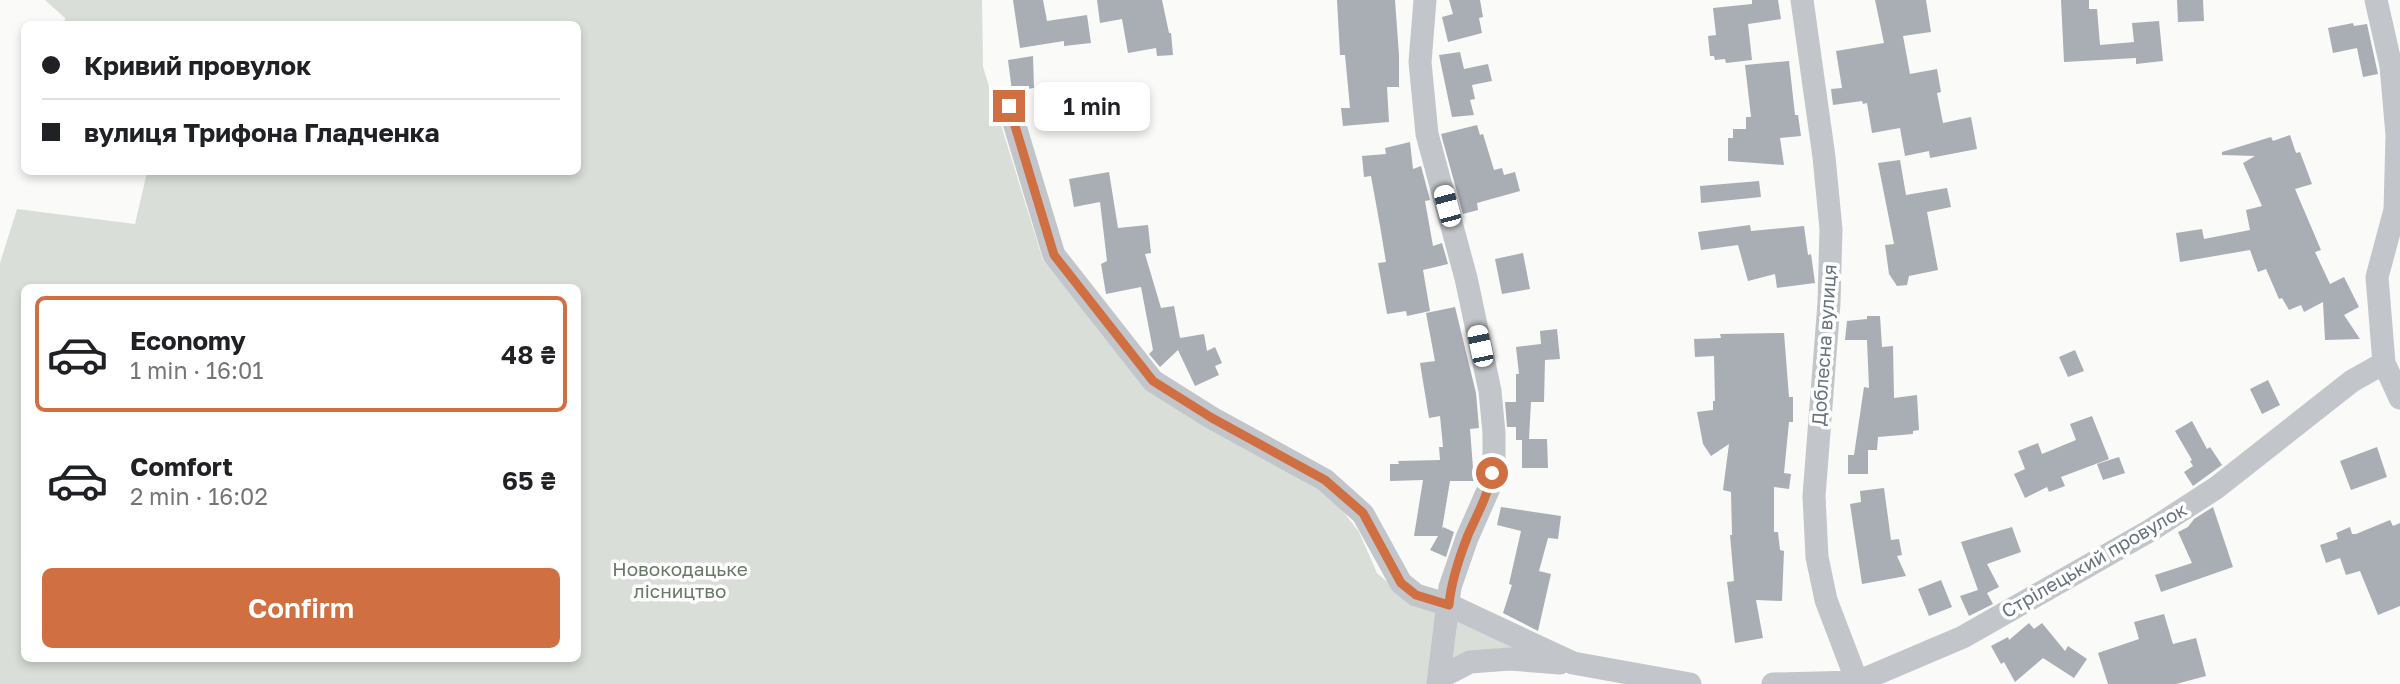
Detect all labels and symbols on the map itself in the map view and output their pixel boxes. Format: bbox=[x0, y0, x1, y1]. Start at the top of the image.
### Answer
callout: 1 min bbox=[1034, 82, 1149, 130]
route end bbox=[993, 90, 1025, 122]
car bbox=[1432, 183, 1463, 229]
street label: Доблесна вулиця bbox=[1806, 263, 1841, 427]
car bbox=[1466, 323, 1495, 369]
route start bbox=[1476, 457, 1508, 489]
street label: Стрілецький провулок bbox=[1997, 497, 2191, 622]
park label: Новокодацьке лісництво bbox=[612, 557, 748, 602]

